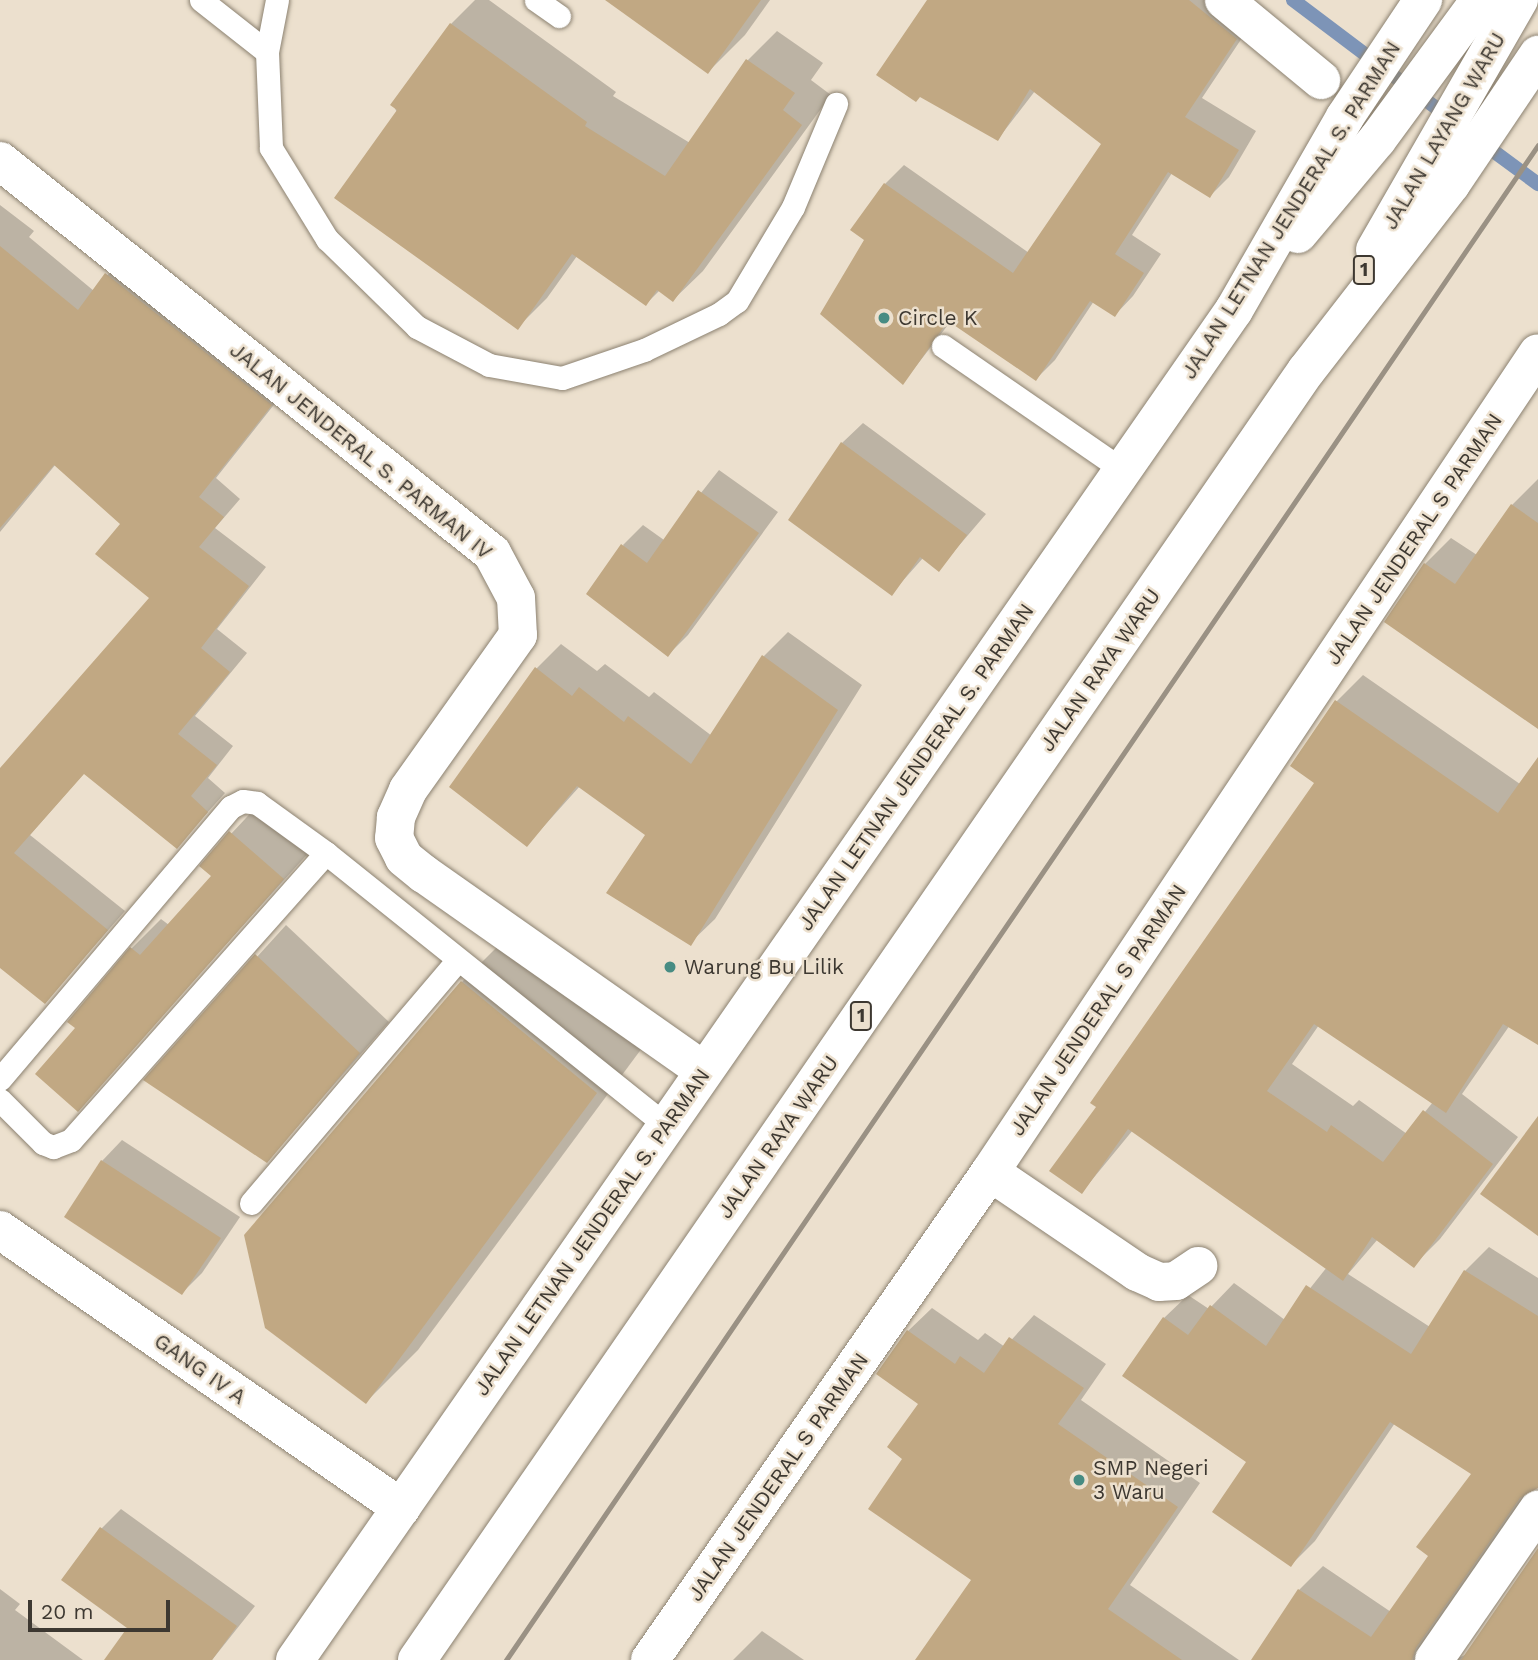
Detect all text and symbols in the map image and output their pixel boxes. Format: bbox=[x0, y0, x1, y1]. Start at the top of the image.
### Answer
street label: JALAN LAYANG WARU bbox=[1377, 28, 1511, 234]
street label: JALAN LETNAN JENDERAL S. PARMAN bbox=[1176, 36, 1406, 384]
road number: 1 bbox=[1352, 254, 1376, 286]
place label: Circle K bbox=[898, 305, 977, 331]
marker: Circle K bbox=[876, 310, 892, 326]
street label: JALAN JENDERAL S. PARMAN IV bbox=[224, 337, 498, 565]
street label: JALAN JENDERAL S PARMAN bbox=[1320, 408, 1508, 670]
street label: JALAN RAYA WARU bbox=[1034, 583, 1166, 757]
street label: JALAN LETNAN JENDERAL S. PARMAN bbox=[793, 598, 1039, 936]
street label: JALAN JENDERAL S PARMAN bbox=[1004, 879, 1192, 1141]
place label: Warung Bu Lilik bbox=[684, 954, 844, 980]
marker: Warung Bu Lilik bbox=[662, 959, 678, 975]
road number: 1 bbox=[849, 1000, 873, 1032]
street label: JALAN RAYA WARU bbox=[712, 1050, 844, 1224]
street label: JALAN LETNAN JENDERAL S. PARMAN bbox=[469, 1063, 715, 1401]
street label: GANG IV A bbox=[149, 1328, 251, 1410]
street label: JALAN JENDERAL S PARMAN bbox=[682, 1348, 874, 1606]
place label: SMP Negeri 3 Waru bbox=[1093, 1455, 1209, 1505]
marker: SMP Negeri 3 Waru bbox=[1071, 1472, 1087, 1488]
scale bar bbox=[32, 1586, 173, 1630]
text: 20 m bbox=[41, 1599, 93, 1624]

